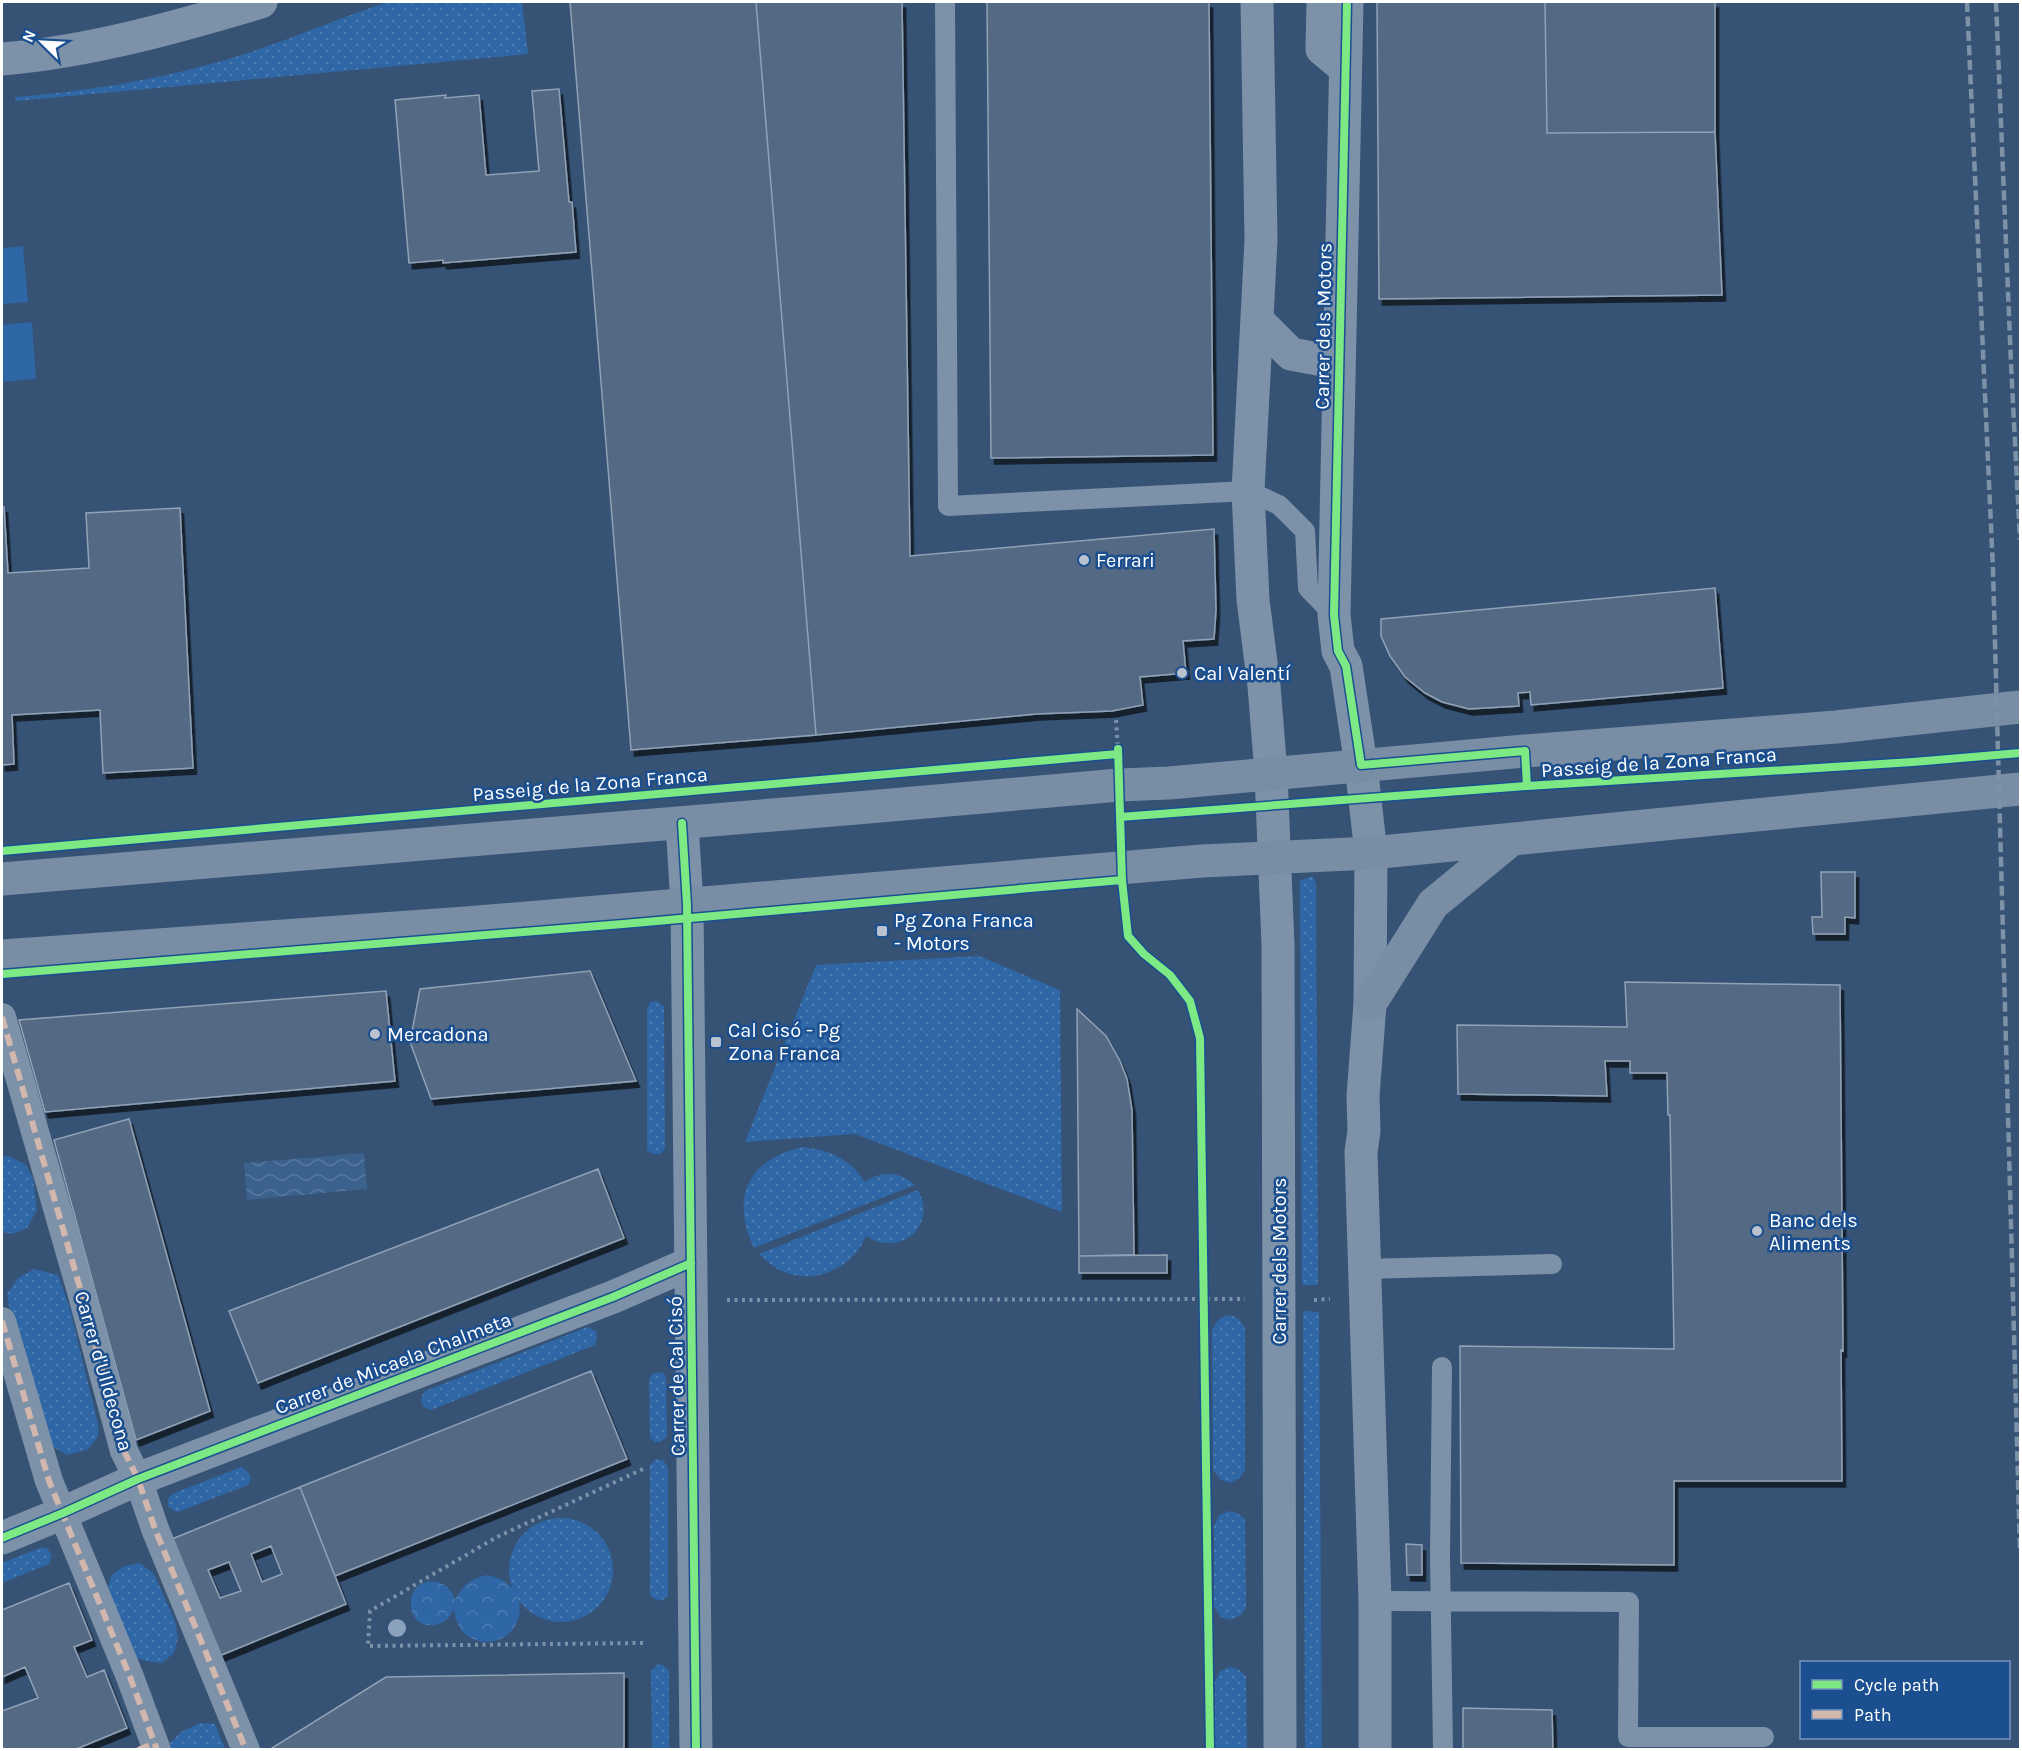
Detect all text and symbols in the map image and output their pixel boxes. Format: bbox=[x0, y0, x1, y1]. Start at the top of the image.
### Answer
north arrow bbox=[12, 12, 72, 72]
text: N bbox=[18, 27, 40, 45]
street label: Carrer dels Motors bbox=[1311, 242, 1336, 410]
place label: Ferrari bbox=[1096, 549, 1155, 572]
marker: Ferrari bbox=[1077, 553, 1091, 567]
place label: Cal Valentí bbox=[1194, 662, 1291, 685]
marker: Cal Valentí bbox=[1175, 666, 1189, 680]
street label: Passeig de la Zona Franca bbox=[1540, 743, 1778, 782]
street label: Passeig de la Zona Franca bbox=[471, 763, 709, 806]
place label: Pg Zona Franca - Motors bbox=[894, 909, 1034, 955]
marker: Pg Zona Franca - Motors bbox=[875, 924, 889, 938]
place label: Cal Cisó - Pg Zona Franca bbox=[728, 1019, 841, 1065]
place label: Mercadona bbox=[387, 1023, 489, 1046]
marker: Mercadona bbox=[368, 1027, 382, 1041]
marker: Cal Cisó - Pg Zona Franca bbox=[709, 1035, 723, 1049]
street label: Carrer dels Motors bbox=[1268, 1177, 1291, 1345]
place label: Banc dels Aliments bbox=[1769, 1209, 1858, 1255]
marker: Banc dels Aliments bbox=[1750, 1224, 1764, 1238]
street label: Carrer d'Ulldecona bbox=[70, 1289, 137, 1454]
street label: Carrer de Cal Cisó bbox=[664, 1296, 689, 1456]
street label: Carrer de Micaela Chalmeta bbox=[272, 1308, 515, 1419]
legend bbox=[1800, 1661, 2010, 1739]
text: Cycle path bbox=[1854, 1674, 1939, 1696]
text: Path bbox=[1854, 1704, 1892, 1726]

